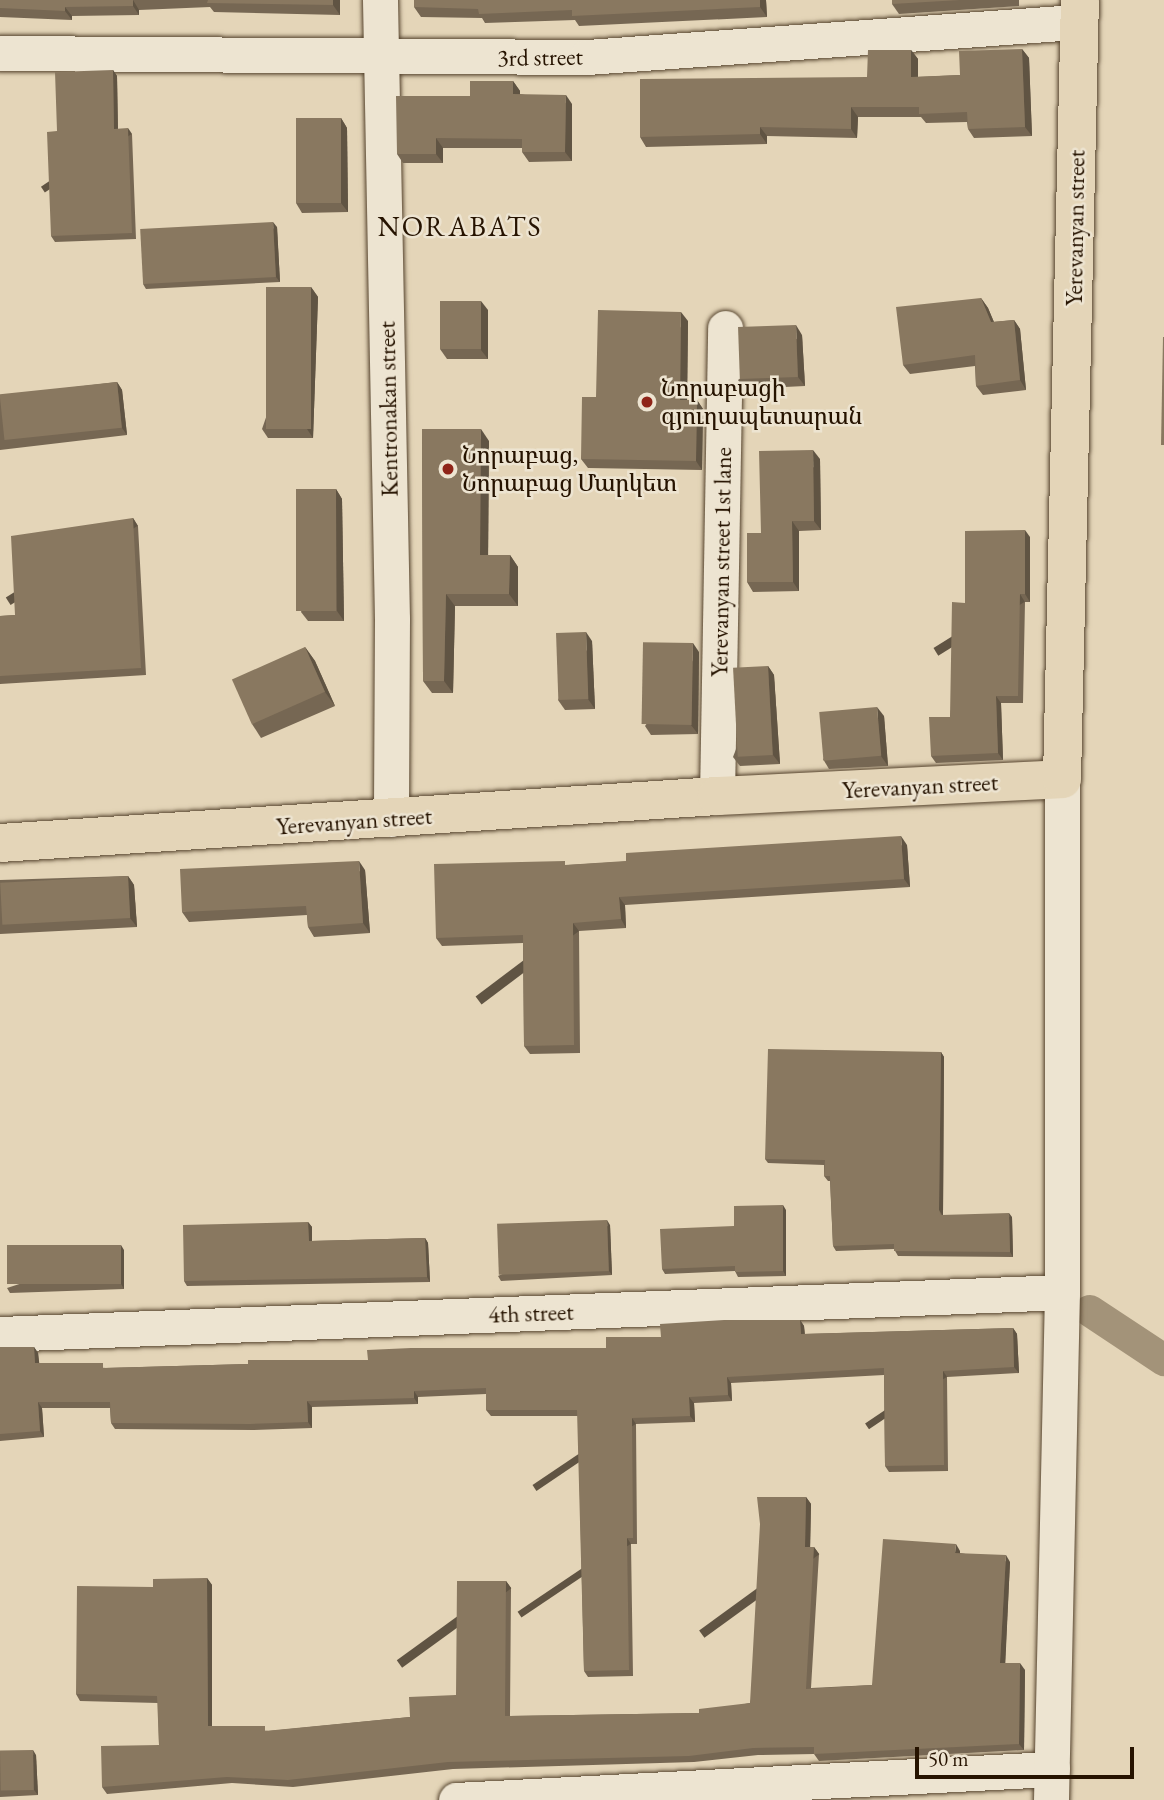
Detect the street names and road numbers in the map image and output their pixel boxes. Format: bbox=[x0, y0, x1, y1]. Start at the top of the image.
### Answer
street label: 3rd street bbox=[497, 42, 583, 72]
street label: Yerevanyan street bbox=[1059, 150, 1091, 306]
street label: Kentronakan street bbox=[372, 321, 404, 497]
street label: Yerevanyan street 1st lane bbox=[705, 447, 737, 677]
street label: Yerevanyan street bbox=[841, 768, 999, 804]
street label: Yerevanyan street bbox=[275, 801, 433, 841]
street label: 4th street bbox=[488, 1297, 574, 1329]

